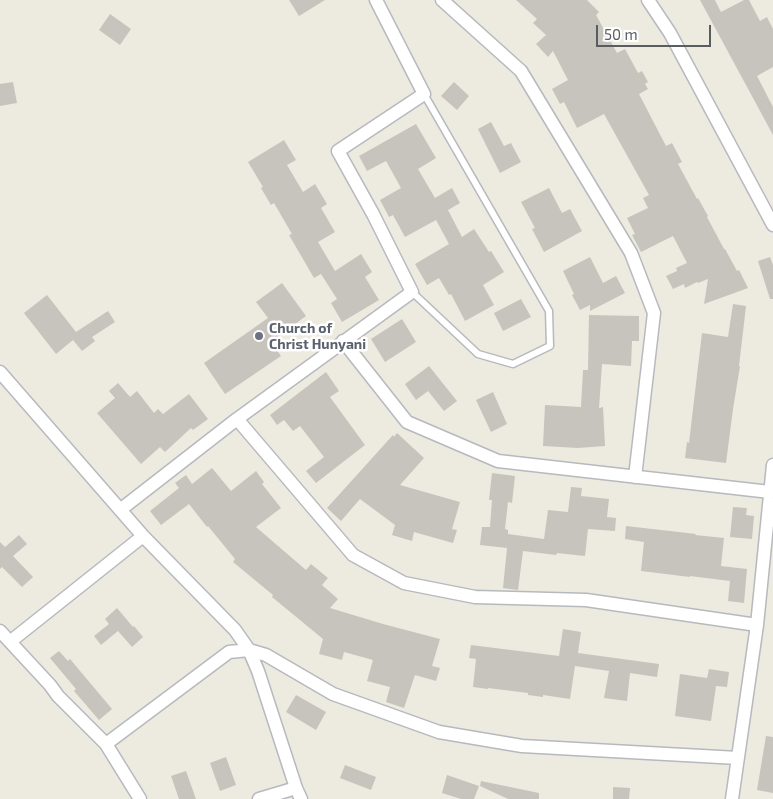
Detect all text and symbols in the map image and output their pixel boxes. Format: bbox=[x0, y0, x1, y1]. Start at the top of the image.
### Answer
scale bar bbox=[598, 15, 713, 47]
text: 50 m bbox=[604, 25, 638, 43]
place label: Church of Christ Hunyani bbox=[269, 320, 366, 352]
marker: Church of Christ Hunyani bbox=[253, 330, 265, 342]

